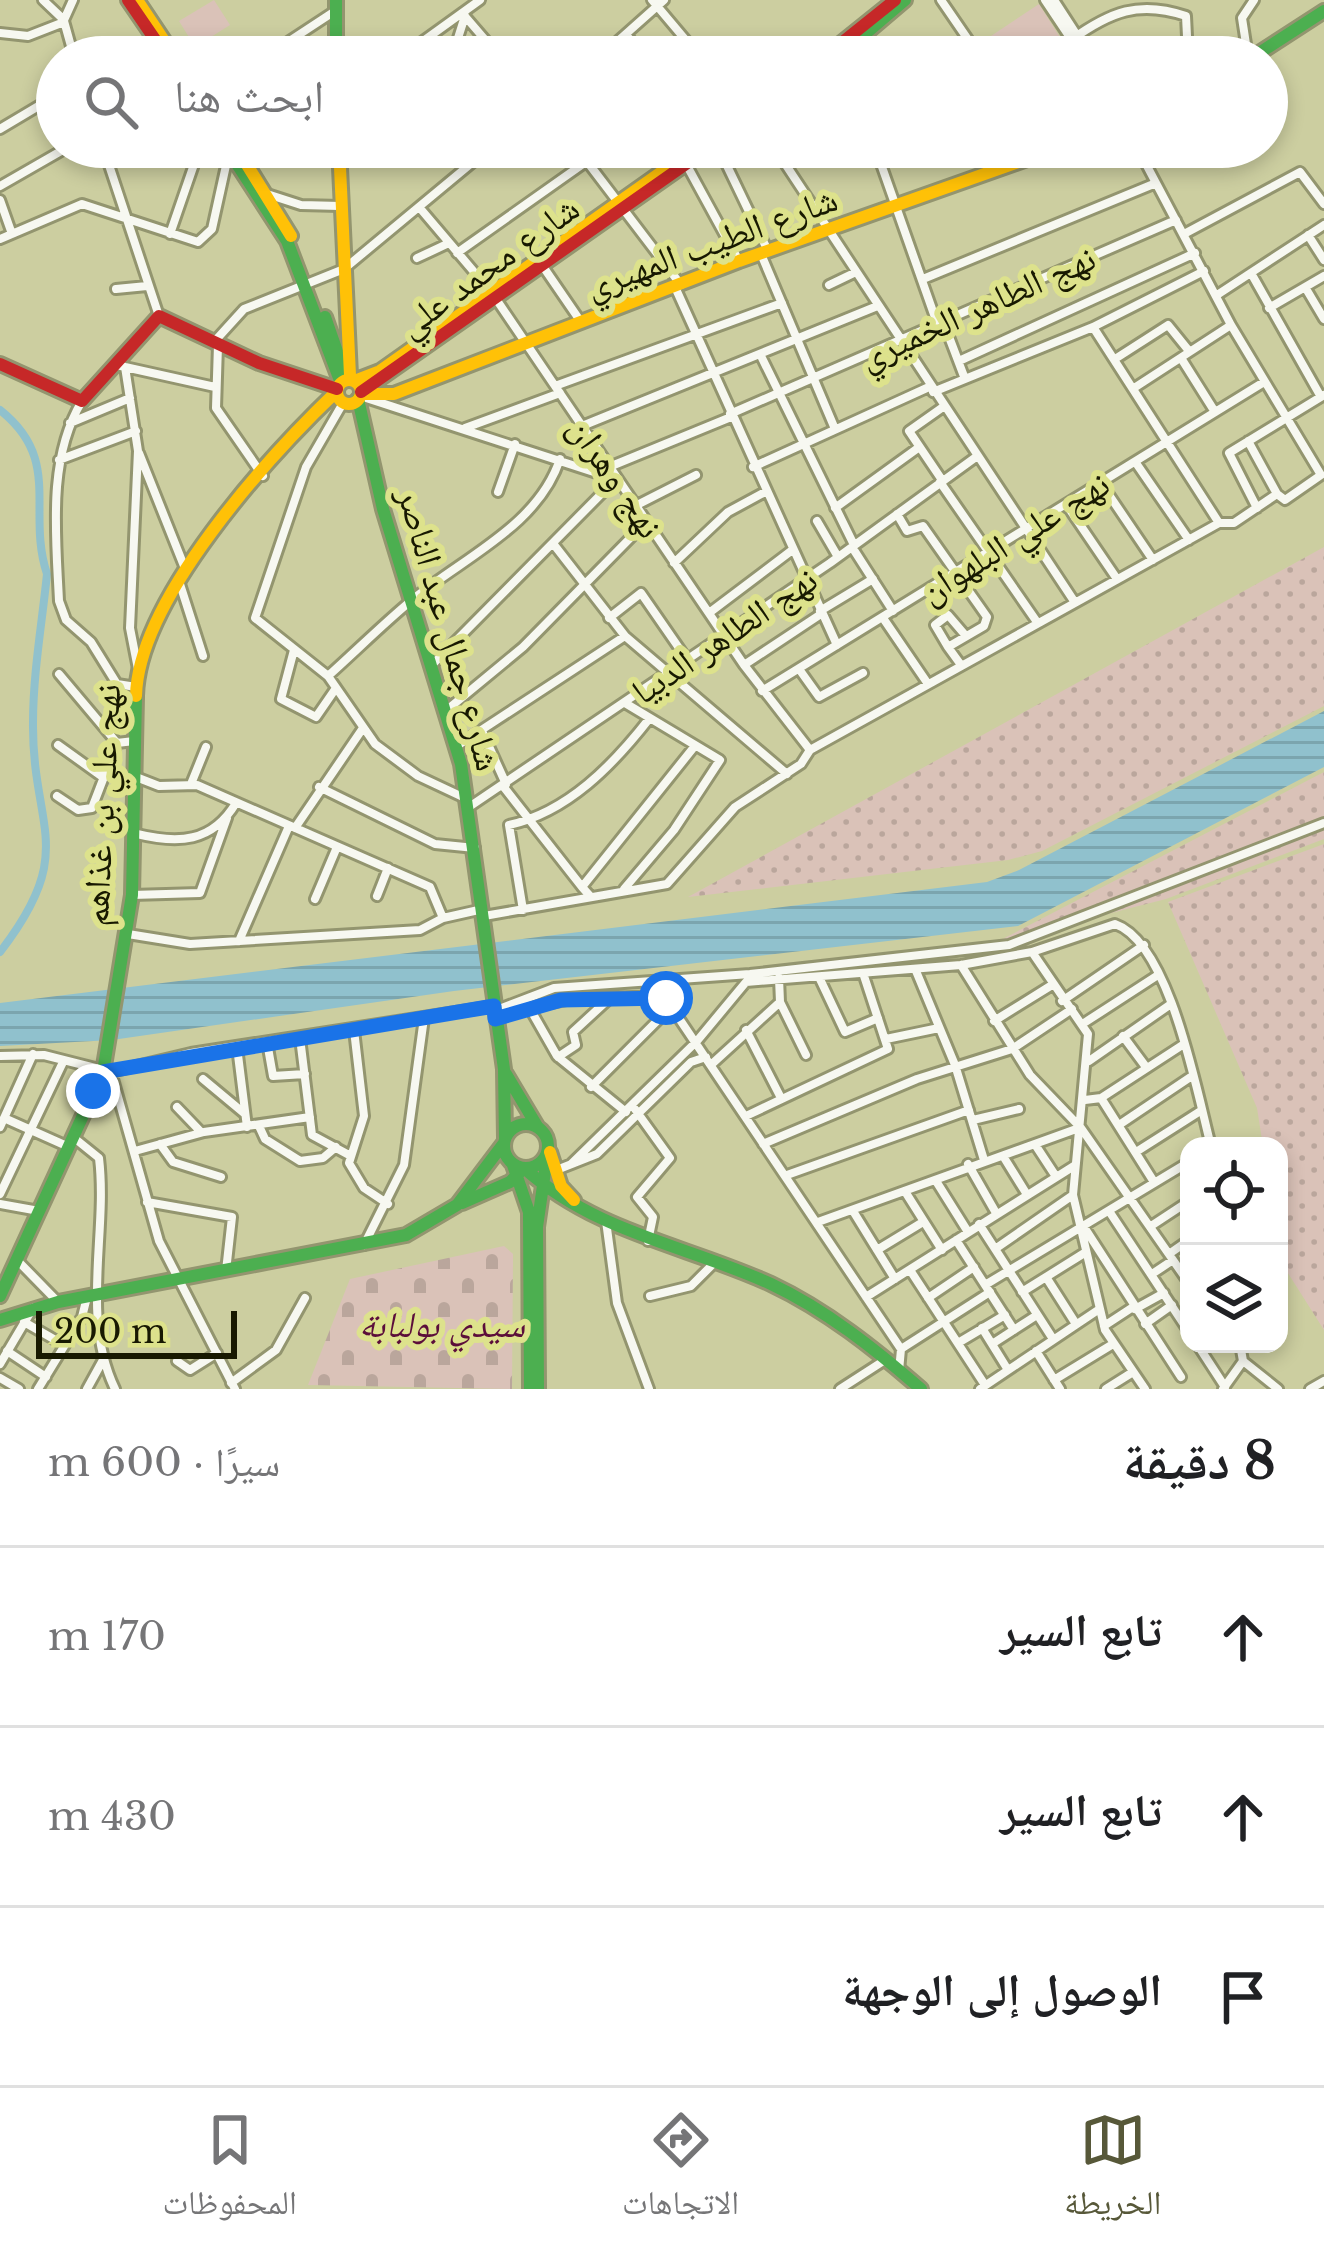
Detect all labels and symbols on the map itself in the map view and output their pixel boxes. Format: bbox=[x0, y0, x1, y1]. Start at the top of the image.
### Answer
street label: شارع الطيب المهيري bbox=[579, 176, 845, 315]
street label: شارع محمد علي bbox=[389, 186, 591, 352]
street label: نهج الطاهر الخميري bbox=[852, 235, 1105, 385]
street label: نهج وهران bbox=[559, 408, 673, 547]
street label: نهج علي البلهوان bbox=[911, 461, 1121, 619]
street label: شارع جمال عبد الناصر bbox=[387, 482, 511, 776]
street label: نهج الطاهر الدبيا bbox=[623, 557, 826, 714]
street label: نهج علي بن غذاهم bbox=[73, 683, 136, 928]
route start bbox=[639, 971, 693, 1025]
route end bbox=[66, 1064, 120, 1118]
park label: سيدي بولبابة bbox=[359, 1302, 525, 1353]
scale bar bbox=[36, 1305, 237, 1358]

